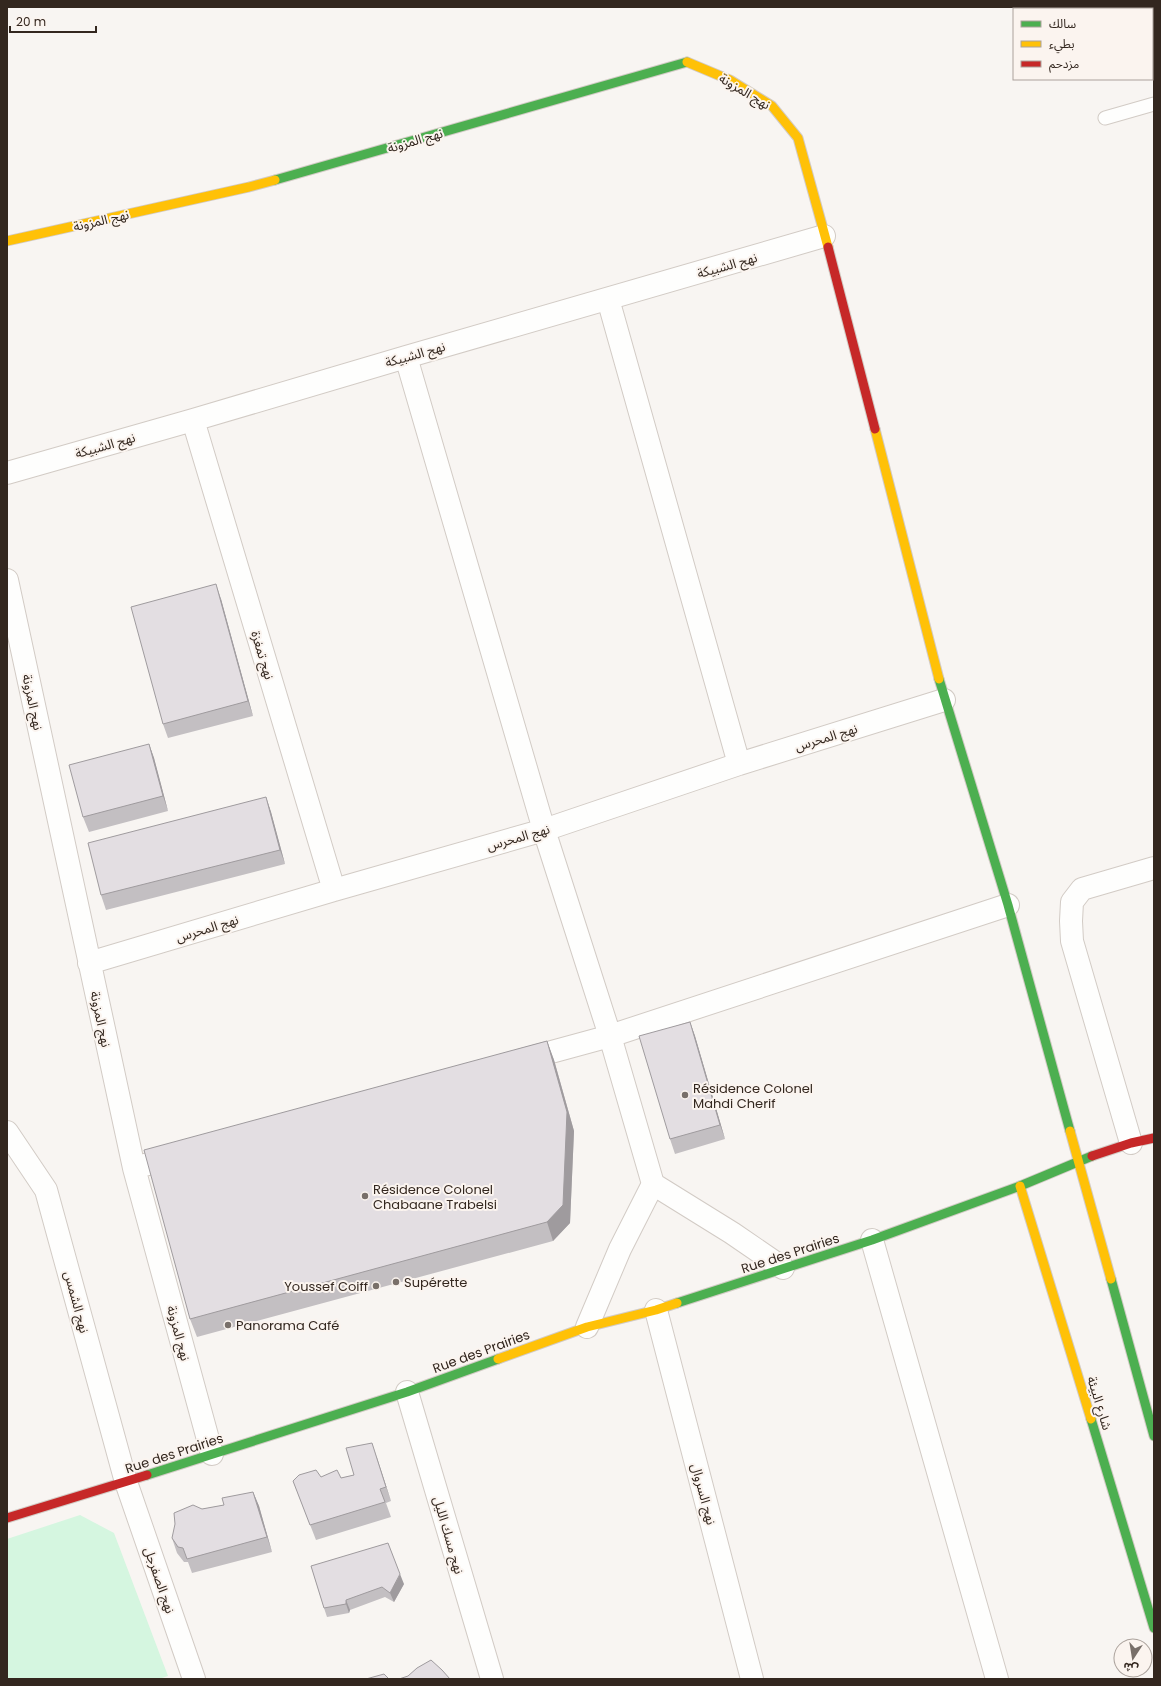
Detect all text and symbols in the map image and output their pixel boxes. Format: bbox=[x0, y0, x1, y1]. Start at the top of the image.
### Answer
scale bar bbox=[10, 8, 96, 34]
legend bbox=[1013, 8, 1153, 80]
text: 20 m bbox=[16, 13, 46, 30]
text: سالك bbox=[1049, 15, 1076, 32]
text: بطيء bbox=[1049, 35, 1075, 54]
text: مزدحم bbox=[1049, 55, 1079, 73]
street label: نهج المزونة bbox=[715, 69, 774, 115]
street label: نهج المزونة bbox=[385, 124, 445, 158]
street label: نهج المزونة bbox=[71, 205, 131, 237]
street label: نهج الشبيكة bbox=[695, 248, 760, 284]
street label: نهج الشبيكة bbox=[383, 337, 448, 373]
street label: نهج الشبيكة bbox=[73, 428, 138, 464]
street label: نهج تمغزة bbox=[245, 628, 279, 682]
street label: نهج المزونة bbox=[16, 672, 48, 732]
street label: نهج المحرس bbox=[792, 719, 860, 757]
street label: نهج المحرس bbox=[484, 819, 552, 856]
street label: نهج المحرس bbox=[173, 910, 241, 948]
street label: نهج المزونة bbox=[84, 989, 116, 1049]
place label: Résidence Colonel Mahdi Cherif bbox=[693, 1079, 813, 1113]
marker: Résidence Colonel Mahdi Cherif bbox=[680, 1090, 690, 1100]
place label: Résidence Colonel Chabaane Trabelsi bbox=[373, 1180, 497, 1214]
marker: Résidence Colonel Chabaane Trabelsi bbox=[360, 1191, 370, 1201]
street label: Rue des Prairies bbox=[739, 1229, 842, 1278]
street label: نهج الشمس bbox=[58, 1269, 94, 1336]
place label: Supérette bbox=[404, 1273, 467, 1292]
place label: Youssef Coiff bbox=[284, 1277, 368, 1296]
marker: Supérette bbox=[391, 1277, 401, 1287]
marker: Youssef Coiff bbox=[371, 1281, 381, 1291]
street label: نهج المزونة bbox=[161, 1303, 195, 1363]
place label: Panorama Café bbox=[236, 1316, 339, 1335]
marker: Panorama Café bbox=[223, 1320, 233, 1330]
street label: Rue des Prairies bbox=[430, 1325, 533, 1378]
street label: شارع البيئة bbox=[1081, 1374, 1117, 1433]
street label: Rue des Prairies bbox=[123, 1429, 226, 1478]
street label: نهج السروال bbox=[685, 1461, 721, 1527]
street label: نهج مسك الليل bbox=[427, 1494, 469, 1577]
street label: نهج الصفرجل bbox=[138, 1544, 180, 1616]
north arrow bbox=[1113, 1638, 1153, 1678]
text: ش bbox=[1122, 1658, 1140, 1677]

